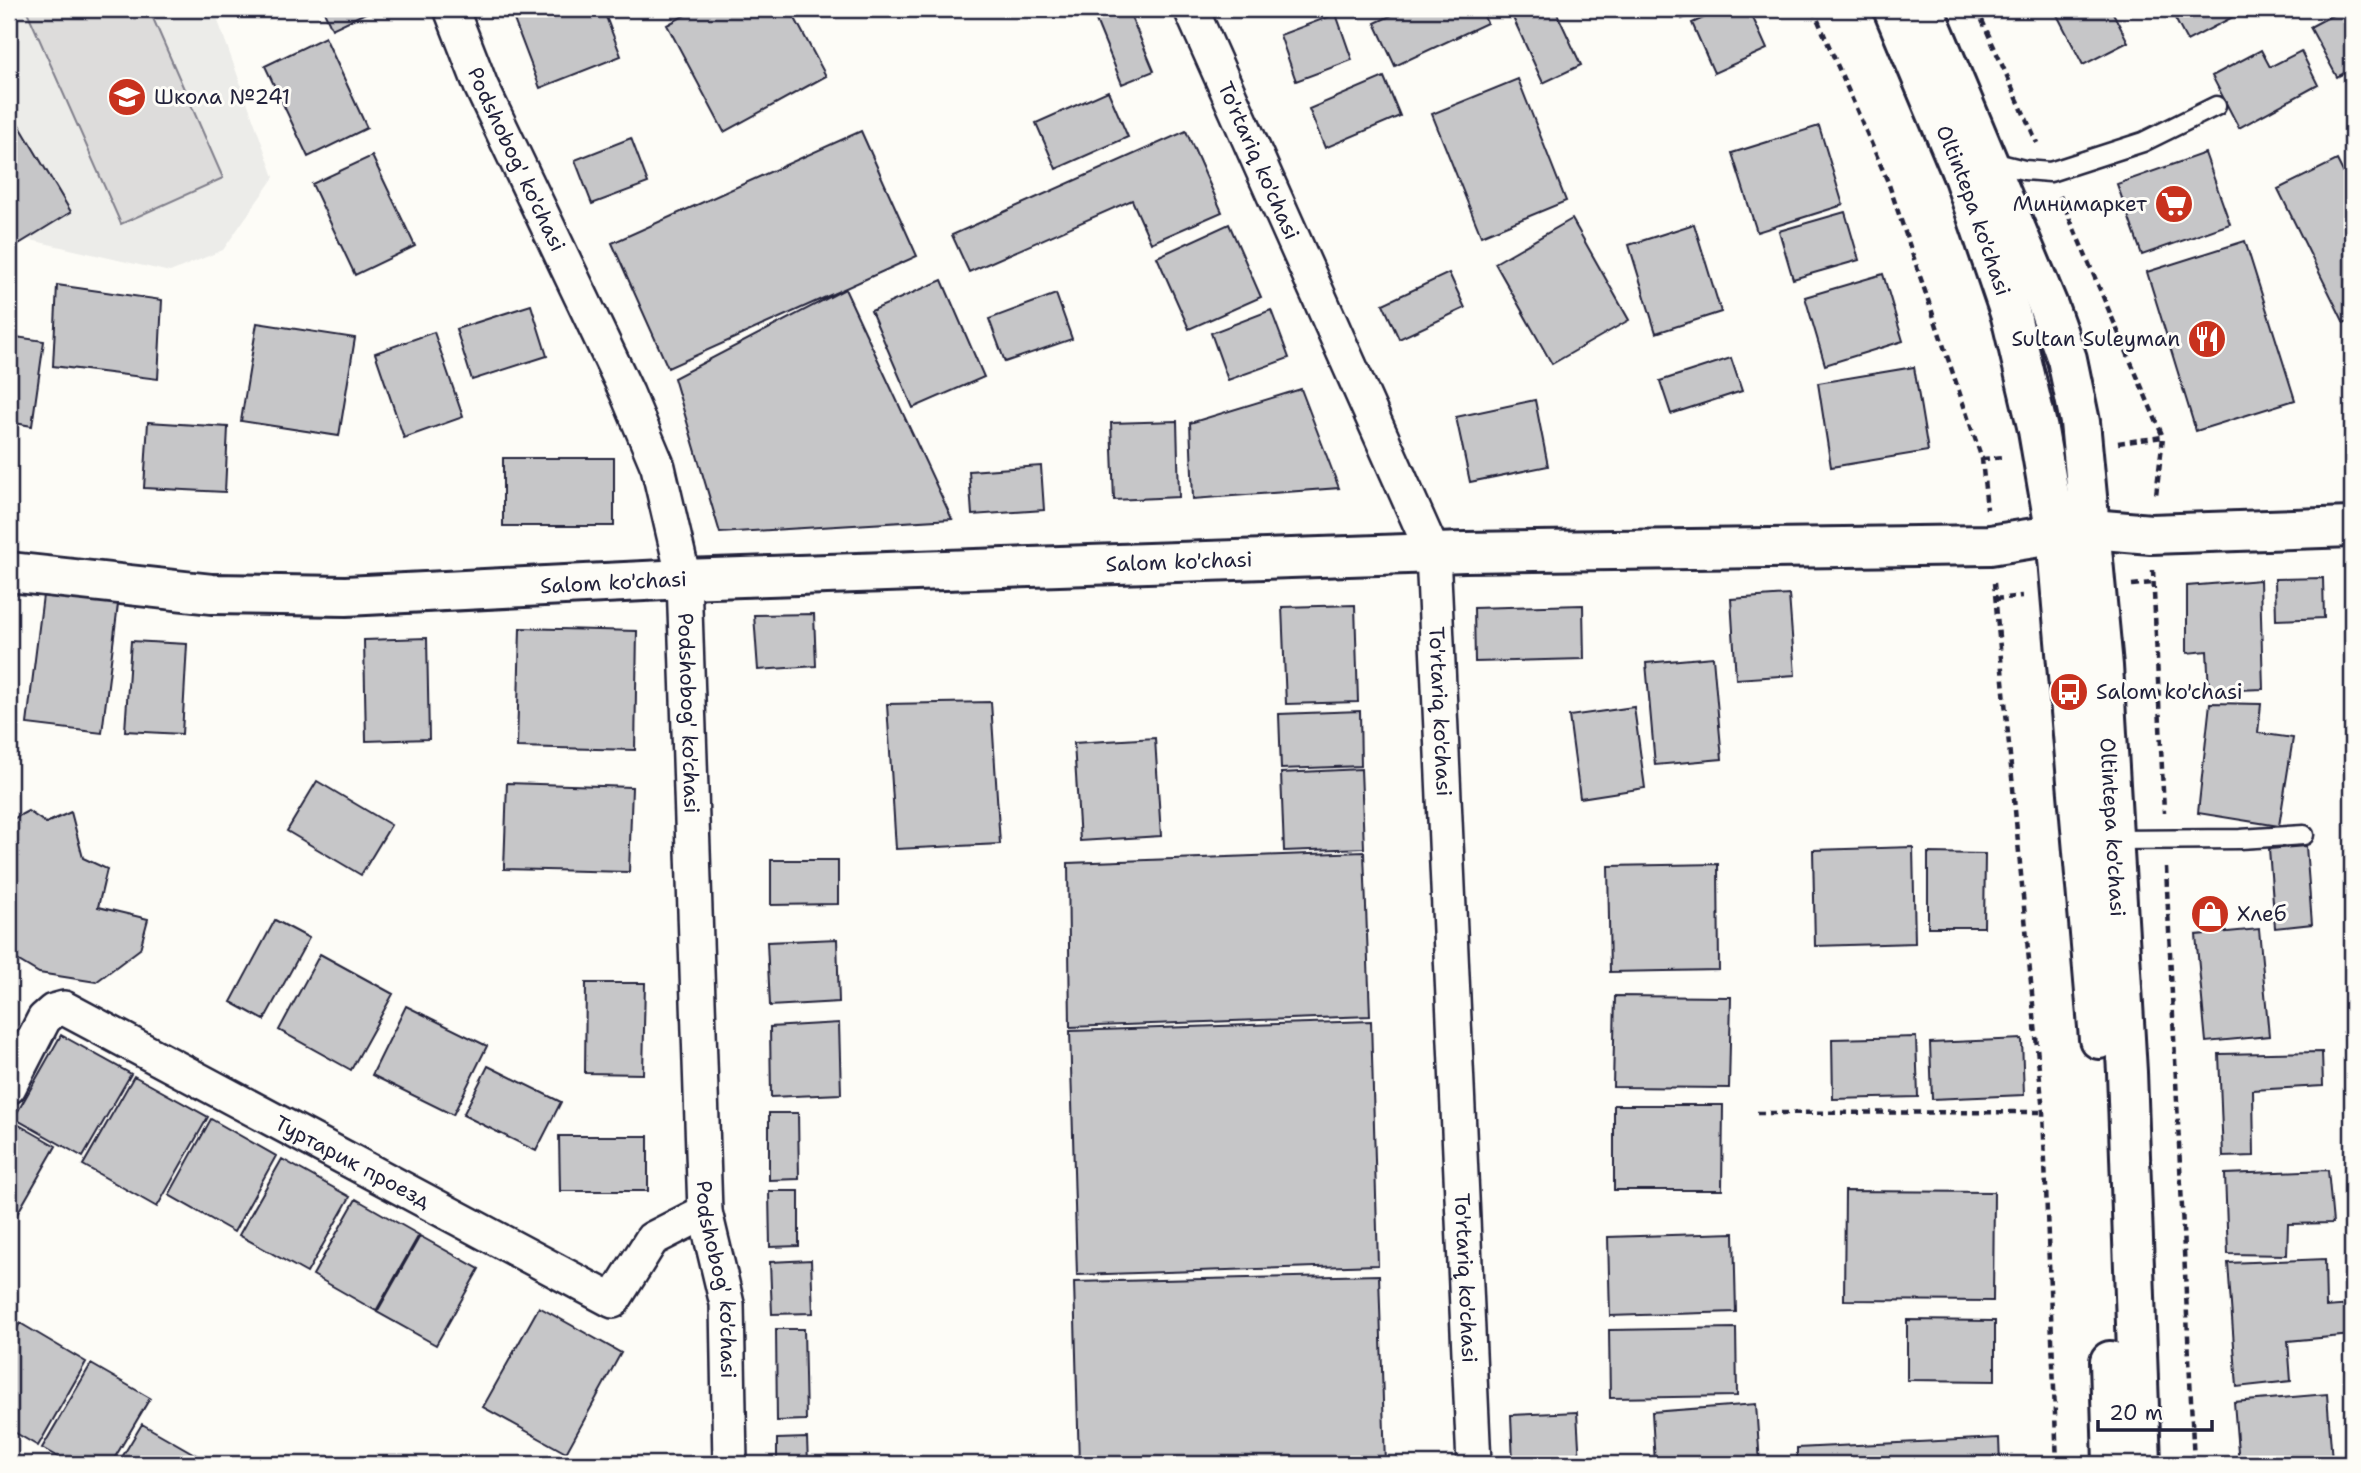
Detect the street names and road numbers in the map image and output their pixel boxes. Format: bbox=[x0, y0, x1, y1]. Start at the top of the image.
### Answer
street label: Podshobog' ko'chasi bbox=[461, 63, 572, 256]
street label: To'rtariq ko'chasi bbox=[1211, 77, 1306, 244]
street label: Oltintepa ko'chasi bbox=[1929, 121, 2017, 299]
street label: Salom ko'chasi bbox=[1105, 545, 1253, 578]
street label: Salom ko'chasi bbox=[539, 565, 688, 600]
street label: Podshobog' ko'chasi bbox=[671, 612, 706, 814]
street label: To'rtariq ko'chasi bbox=[1422, 626, 1458, 797]
street label: Oltintepa ko'chasi bbox=[2093, 737, 2132, 918]
street label: Туртарик проезд bbox=[270, 1109, 435, 1215]
street label: Podshobog' ko'chasi bbox=[690, 1180, 742, 1379]
street label: To'rtariq ko'chasi bbox=[1448, 1192, 1483, 1363]

